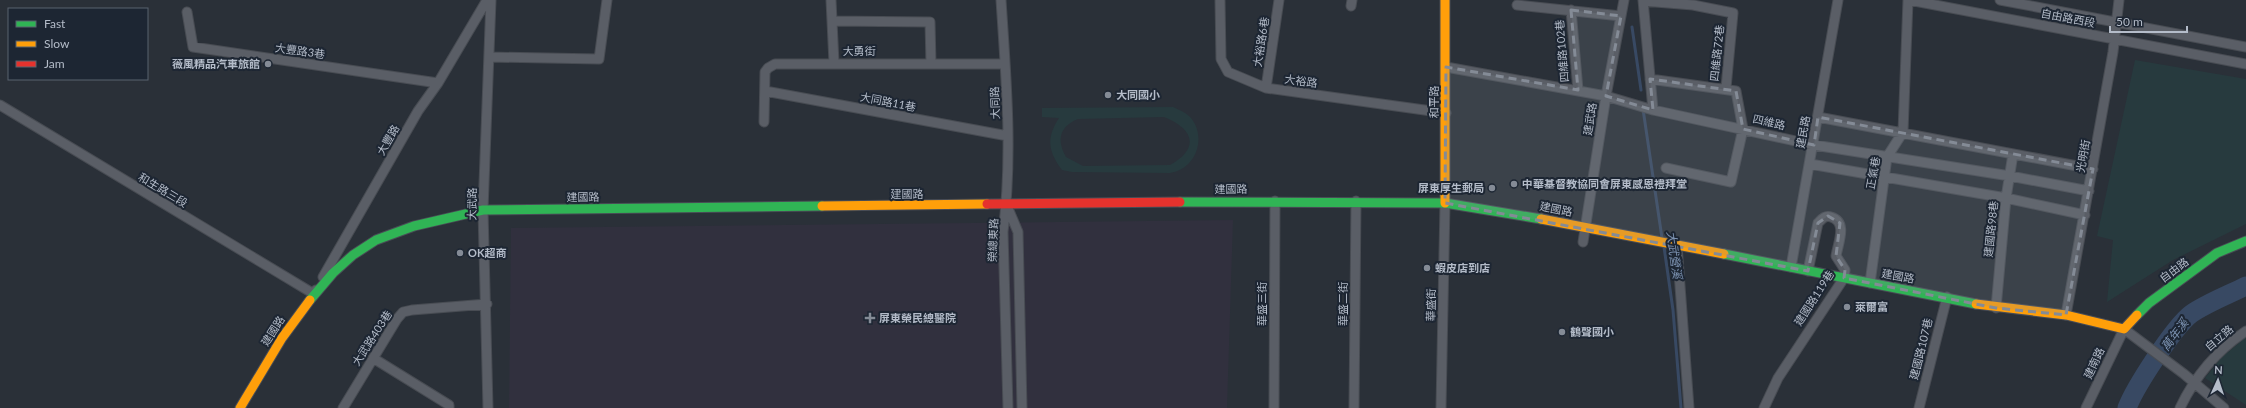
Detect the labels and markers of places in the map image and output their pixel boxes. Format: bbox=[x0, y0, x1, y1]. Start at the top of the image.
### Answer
place label: 薇風精品汽車旅館 bbox=[172, 57, 260, 70]
marker: 薇風精品汽車旅館 bbox=[263, 59, 273, 69]
place label: 大同國小 bbox=[1116, 88, 1160, 101]
marker: 大同國小 bbox=[1103, 90, 1113, 100]
place label: 中華基督教協同會屏東感恩禮拜堂 bbox=[1522, 177, 1687, 190]
marker: 中華基督教協同會屏東感恩禮拜堂 bbox=[1509, 179, 1519, 189]
place label: 屏東厚生郵局 bbox=[1418, 181, 1484, 194]
marker: 屏東厚生郵局 bbox=[1487, 183, 1497, 193]
place label: OK超商 bbox=[468, 246, 506, 259]
marker: OK超商 bbox=[455, 248, 465, 258]
place label: 蝦皮店到店 bbox=[1435, 261, 1490, 274]
marker: 蝦皮店到店 bbox=[1422, 263, 1432, 273]
place label: 萊爾富 bbox=[1855, 300, 1888, 313]
marker: 萊爾富 bbox=[1842, 302, 1852, 312]
place label: 屏東榮民總醫院 bbox=[879, 311, 956, 324]
marker: 屏東榮民總醫院 bbox=[864, 312, 876, 324]
place label: 鶴聲國小 bbox=[1570, 325, 1614, 338]
marker: 鶴聲國小 bbox=[1557, 327, 1567, 337]

